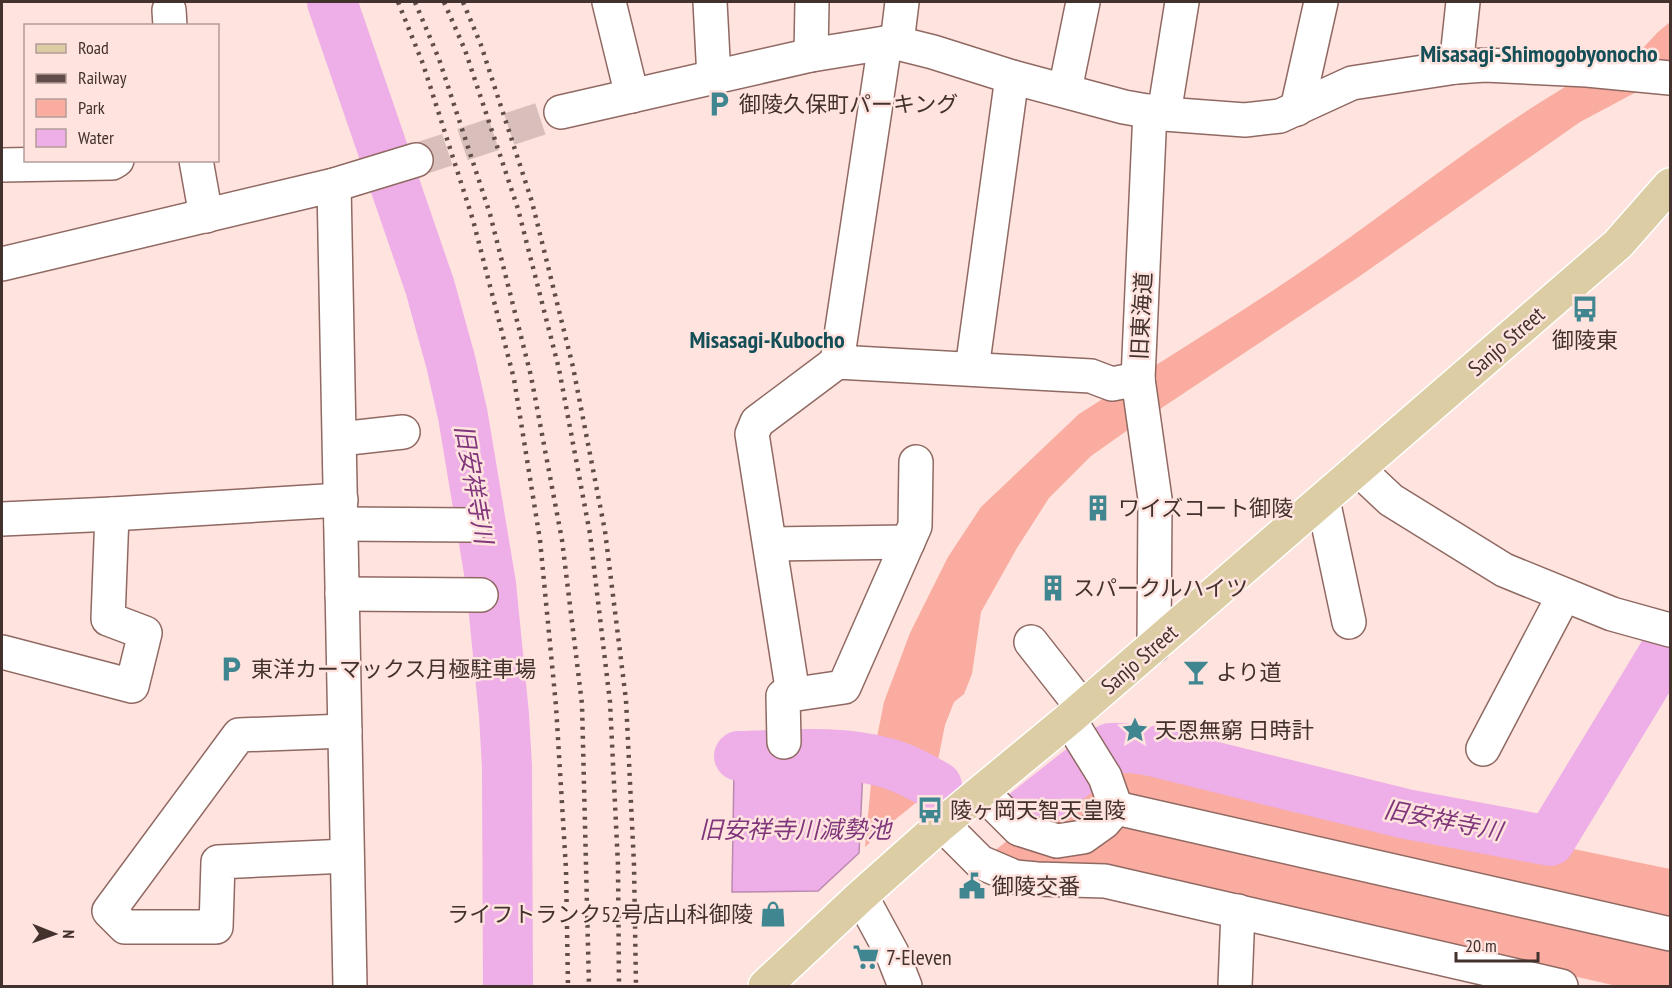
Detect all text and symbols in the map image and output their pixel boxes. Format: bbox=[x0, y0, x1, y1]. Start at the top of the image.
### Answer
legend bbox=[24, 24, 219, 162]
text: Road bbox=[78, 36, 109, 59]
district label: Misasagi-Shimogobyonocho bbox=[1420, 38, 1658, 69]
text: Railway bbox=[78, 66, 127, 89]
parking icon: 御陵久保町パーキング bbox=[704, 89, 734, 119]
place label: 御陵久保町パーキング bbox=[739, 90, 958, 118]
text: Park bbox=[78, 96, 105, 119]
text: Water bbox=[78, 126, 114, 149]
street label: 旧東海道 bbox=[1125, 271, 1157, 361]
bus stop icon: 御陵東 bbox=[1570, 294, 1600, 324]
street label: Sanjo Street bbox=[1462, 300, 1550, 382]
district label: Misasagi-Kubocho bbox=[689, 324, 845, 355]
place label: 御陵東 bbox=[1552, 326, 1618, 354]
water label: 旧安祥寺川 bbox=[448, 422, 500, 549]
building icon: ワイズコート御陵 bbox=[1083, 493, 1113, 523]
place label: ワイズコート御陵 bbox=[1118, 494, 1293, 522]
building icon: スパークルハイツ bbox=[1038, 573, 1068, 603]
place label: スパークルハイツ bbox=[1073, 574, 1248, 602]
street label: Sanjo Street bbox=[1095, 618, 1183, 700]
parking icon: 東洋カーマックス月極駐車場 bbox=[216, 654, 246, 684]
place label: 東洋カーマックス月極駐車場 bbox=[251, 655, 536, 683]
bar icon: より道 bbox=[1181, 657, 1211, 687]
place label: より道 bbox=[1216, 658, 1282, 686]
place icon: 天恩無窮 日時計 bbox=[1120, 715, 1150, 745]
place label: 天恩無窮 日時計 bbox=[1155, 716, 1314, 744]
water label: 旧安祥寺川 bbox=[1381, 793, 1508, 847]
bus stop icon: 陵ヶ岡天智天皇陵 bbox=[915, 795, 945, 825]
place label: 陵ヶ岡天智天皇陵 bbox=[950, 796, 1126, 824]
water label: 旧安祥寺川減勢池 bbox=[699, 814, 893, 845]
public building icon: 御陵交番 bbox=[957, 871, 987, 901]
place label: 御陵交番 bbox=[992, 872, 1080, 900]
shop icon: ライフトランク52号店山科御陵 bbox=[758, 899, 788, 929]
place label: ライフトランク52号店山科御陵 bbox=[447, 900, 753, 928]
north arrow bbox=[24, 904, 84, 964]
scale bar bbox=[1456, 925, 1538, 963]
text: N bbox=[59, 930, 79, 939]
text: 20 m bbox=[1465, 934, 1497, 957]
supermarket icon: 7-Eleven bbox=[851, 942, 881, 972]
place label: 7-Eleven bbox=[886, 943, 952, 971]

